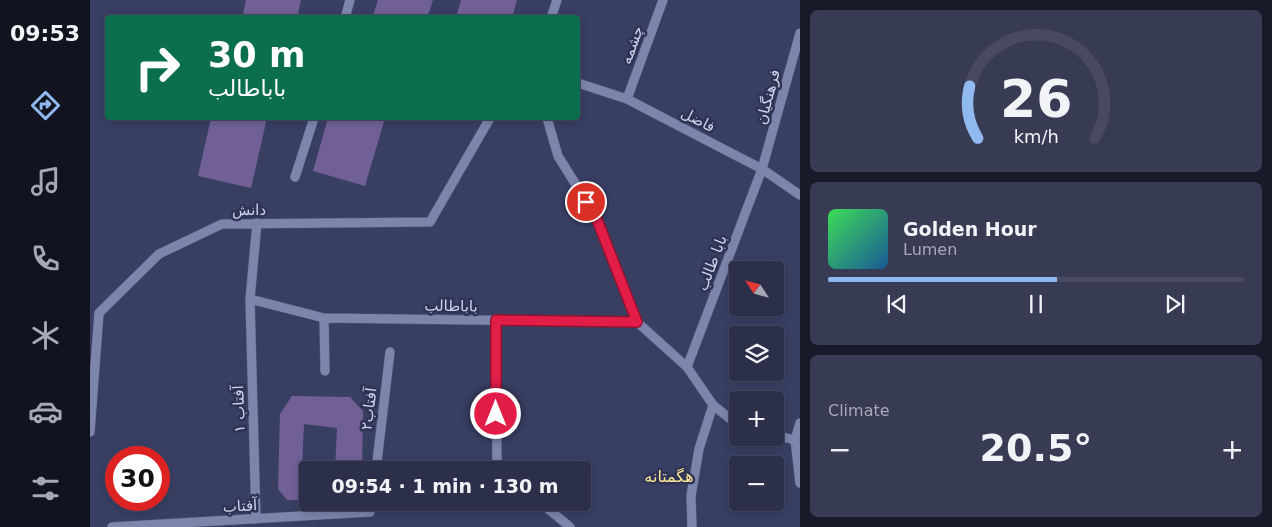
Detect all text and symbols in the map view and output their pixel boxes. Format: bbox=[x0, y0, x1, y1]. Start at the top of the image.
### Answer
text: 09:53 bbox=[10, 21, 80, 46]
street label: چشمه bbox=[617, 23, 647, 67]
icon: right bbox=[125, 35, 190, 100]
text: 30 m bbox=[208, 35, 305, 75]
street label: فرهنگیان bbox=[752, 67, 784, 127]
text: 26 bbox=[1000, 69, 1072, 129]
text: باباطالب bbox=[208, 76, 286, 101]
icon: directions bbox=[28, 88, 63, 123]
street label: فاضل bbox=[678, 104, 718, 136]
text: km/h bbox=[1013, 126, 1059, 147]
icon: music bbox=[28, 164, 63, 199]
pin bbox=[565, 181, 607, 223]
icon: arrive bbox=[572, 188, 600, 216]
street label: دانش bbox=[232, 201, 266, 219]
text: Golden Hour bbox=[903, 218, 1037, 240]
street label: بابا طالب bbox=[693, 233, 731, 293]
text: Lumen bbox=[903, 240, 957, 259]
icon: phone bbox=[28, 241, 63, 276]
north arrow bbox=[729, 261, 784, 316]
map controls bbox=[729, 261, 784, 511]
icon: previous bbox=[883, 290, 911, 318]
icon: pause bbox=[1022, 290, 1050, 318]
icon: next bbox=[1161, 290, 1189, 318]
street label: باباطالب bbox=[424, 297, 478, 315]
icon: climate bbox=[28, 318, 63, 353]
button: layers bbox=[729, 326, 784, 381]
street label: آفتاب ۱ bbox=[229, 384, 249, 433]
street label: آفتاب۲ bbox=[357, 386, 381, 431]
position arrow bbox=[469, 387, 521, 439]
button: + bbox=[729, 391, 784, 446]
icon: car bbox=[28, 394, 63, 429]
text: Climate bbox=[828, 401, 890, 420]
text: 20.5° bbox=[980, 426, 1092, 470]
text: − bbox=[828, 433, 851, 466]
text: + bbox=[1221, 433, 1244, 466]
speed limit sign: 30 bbox=[105, 446, 170, 511]
button: − bbox=[729, 456, 784, 511]
district label: هگمتانه bbox=[644, 467, 694, 486]
icon: filters bbox=[28, 471, 63, 506]
text: 09:54 · 1 min · 130 m bbox=[331, 475, 559, 497]
street label: آفتاب bbox=[222, 496, 259, 516]

